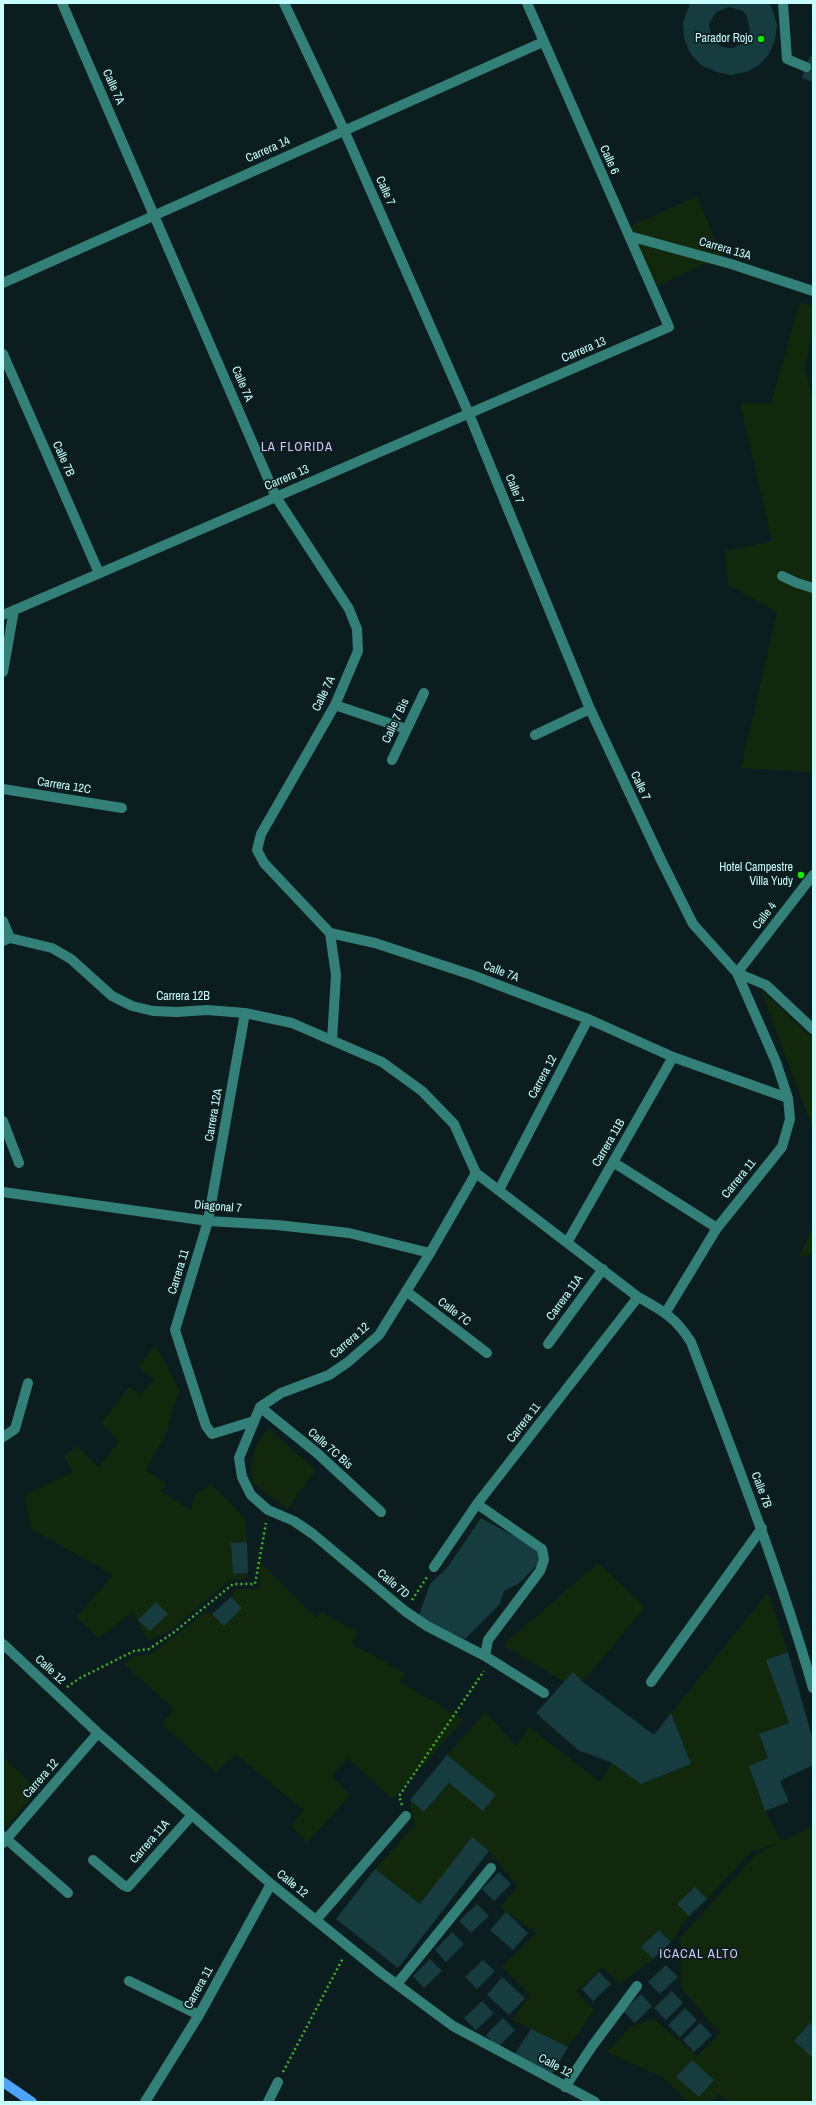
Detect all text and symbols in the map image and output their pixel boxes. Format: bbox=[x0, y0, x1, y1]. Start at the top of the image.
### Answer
place label: Parador Rojo bbox=[695, 32, 753, 46]
marker: Parador Rojo bbox=[756, 34, 766, 44]
street label: Calle 7A bbox=[99, 67, 127, 107]
street label: Carrera 14 bbox=[244, 134, 292, 166]
street label: Calle 6 bbox=[596, 143, 622, 177]
street label: Calle 7 bbox=[372, 174, 398, 208]
street label: Carrera 13A bbox=[697, 235, 753, 263]
street label: Carrera 13 bbox=[560, 334, 608, 366]
street label: Calle 7A bbox=[228, 364, 256, 404]
street label: Calle 7B bbox=[49, 439, 77, 479]
district label: LA FLORIDA bbox=[261, 440, 333, 456]
street label: Carrera 13 bbox=[263, 462, 311, 494]
street label: Calle 7 bbox=[502, 472, 526, 506]
street label: Calle 7A bbox=[309, 674, 339, 714]
street label: Calle 7 Bis bbox=[379, 696, 413, 746]
street label: Calle 7 bbox=[627, 769, 653, 803]
street label: Carrera 12C bbox=[36, 775, 92, 797]
place label: Hotel Campestre Villa Yudy bbox=[719, 861, 793, 889]
marker: Hotel Campestre Villa Yudy bbox=[796, 870, 806, 880]
street label: Calle 4 bbox=[750, 900, 780, 932]
street label: Calle 7A bbox=[481, 959, 521, 985]
street label: Carrera 12B bbox=[156, 990, 210, 1004]
street label: Carrera 12 bbox=[526, 1053, 560, 1101]
street label: Carrera 12A bbox=[202, 1087, 226, 1143]
street label: Carrera 11B bbox=[590, 1117, 628, 1169]
street label: Carrera 11 bbox=[719, 1156, 759, 1202]
street label: Diagonal 7 bbox=[194, 1198, 242, 1216]
street label: Carrera 11 bbox=[165, 1248, 193, 1296]
street label: Carrera 11A bbox=[544, 1272, 586, 1324]
street label: Calle 7C bbox=[435, 1295, 473, 1329]
street label: Carrera 12 bbox=[328, 1320, 372, 1362]
street label: Carrera 11 bbox=[504, 1400, 544, 1446]
street label: Calle 7C Bis bbox=[305, 1426, 355, 1472]
street label: Calle 7B bbox=[748, 1470, 774, 1510]
street label: Calle 7D bbox=[374, 1566, 412, 1602]
street label: Calle 12 bbox=[32, 1652, 68, 1688]
street label: Carrera 12 bbox=[20, 1757, 62, 1801]
street label: Carrera 11A bbox=[127, 1817, 173, 1867]
street label: Calle 12 bbox=[273, 1867, 311, 1901]
district label: ICACAL ALTO bbox=[659, 1947, 739, 1963]
street label: Carrera 11 bbox=[181, 1964, 217, 2012]
street label: Calle 12 bbox=[536, 2051, 574, 2081]

